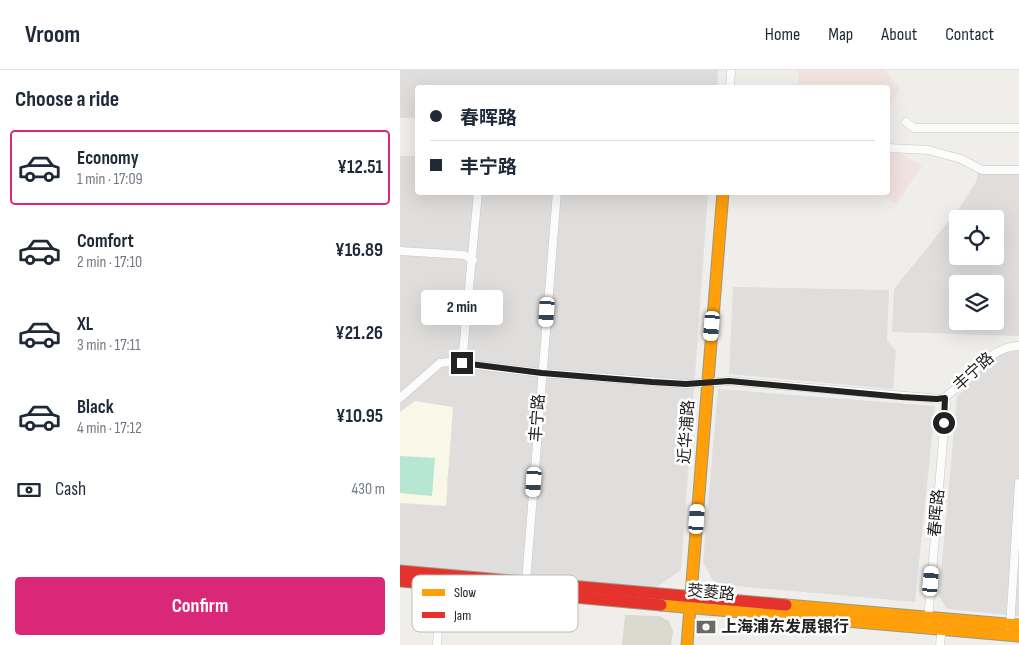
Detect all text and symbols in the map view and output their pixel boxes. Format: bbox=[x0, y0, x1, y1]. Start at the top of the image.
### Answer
text: Vroom bbox=[25, 20, 80, 49]
text: Home bbox=[765, 24, 800, 45]
text: Map bbox=[828, 24, 853, 45]
text: About bbox=[881, 24, 917, 45]
text: Contact bbox=[945, 24, 994, 45]
text: Choose a ride bbox=[15, 86, 119, 113]
text: 春晖路 bbox=[460, 107, 517, 130]
icon: car bbox=[17, 145, 62, 190]
text: Economy bbox=[77, 147, 139, 170]
text: ¥12.51 bbox=[337, 156, 383, 179]
text: 丰宁路 bbox=[460, 156, 517, 179]
text: 1 min · 17:09 bbox=[77, 170, 143, 189]
map controls bbox=[949, 210, 1004, 330]
button: locate bbox=[949, 210, 1004, 265]
icon: car bbox=[17, 228, 62, 273]
text: Comfort bbox=[77, 230, 134, 253]
text: ¥16.89 bbox=[335, 239, 383, 262]
text: 2 min · 17:10 bbox=[77, 253, 142, 272]
button: layers bbox=[949, 275, 1004, 330]
callout: 2 min bbox=[421, 290, 503, 326]
car bbox=[538, 297, 555, 327]
text: 2 min bbox=[447, 298, 477, 317]
car bbox=[703, 310, 720, 342]
icon: car bbox=[17, 311, 62, 356]
text: XL bbox=[77, 313, 93, 336]
text: ¥21.26 bbox=[335, 322, 383, 345]
text: 3 min · 17:11 bbox=[77, 336, 141, 355]
street label: 丰宁路 bbox=[950, 349, 998, 395]
route end bbox=[451, 352, 473, 374]
street label: 丰宁路 bbox=[527, 393, 549, 443]
icon: car bbox=[17, 394, 62, 439]
text: Black bbox=[77, 396, 114, 419]
street label: 近华浦路 bbox=[675, 399, 699, 465]
text: ¥10.95 bbox=[336, 405, 383, 428]
route start bbox=[933, 412, 955, 434]
text: 4 min · 17:12 bbox=[77, 419, 142, 438]
car bbox=[525, 467, 542, 497]
icon: cash bbox=[15, 476, 43, 504]
text: Cash bbox=[55, 478, 86, 501]
text: 430 m bbox=[352, 480, 385, 499]
street label: 春晖路 bbox=[925, 488, 949, 538]
car bbox=[688, 504, 705, 534]
car bbox=[922, 565, 939, 597]
legend bbox=[412, 575, 578, 632]
button: Confirm bbox=[15, 577, 385, 635]
street label: 茭菱路 bbox=[686, 581, 736, 605]
text: Slow bbox=[454, 584, 476, 601]
text: Jam bbox=[453, 607, 471, 624]
bank icon: 上海浦东发展银行 bbox=[695, 616, 717, 638]
place label: 上海浦东发展银行 bbox=[721, 617, 849, 637]

